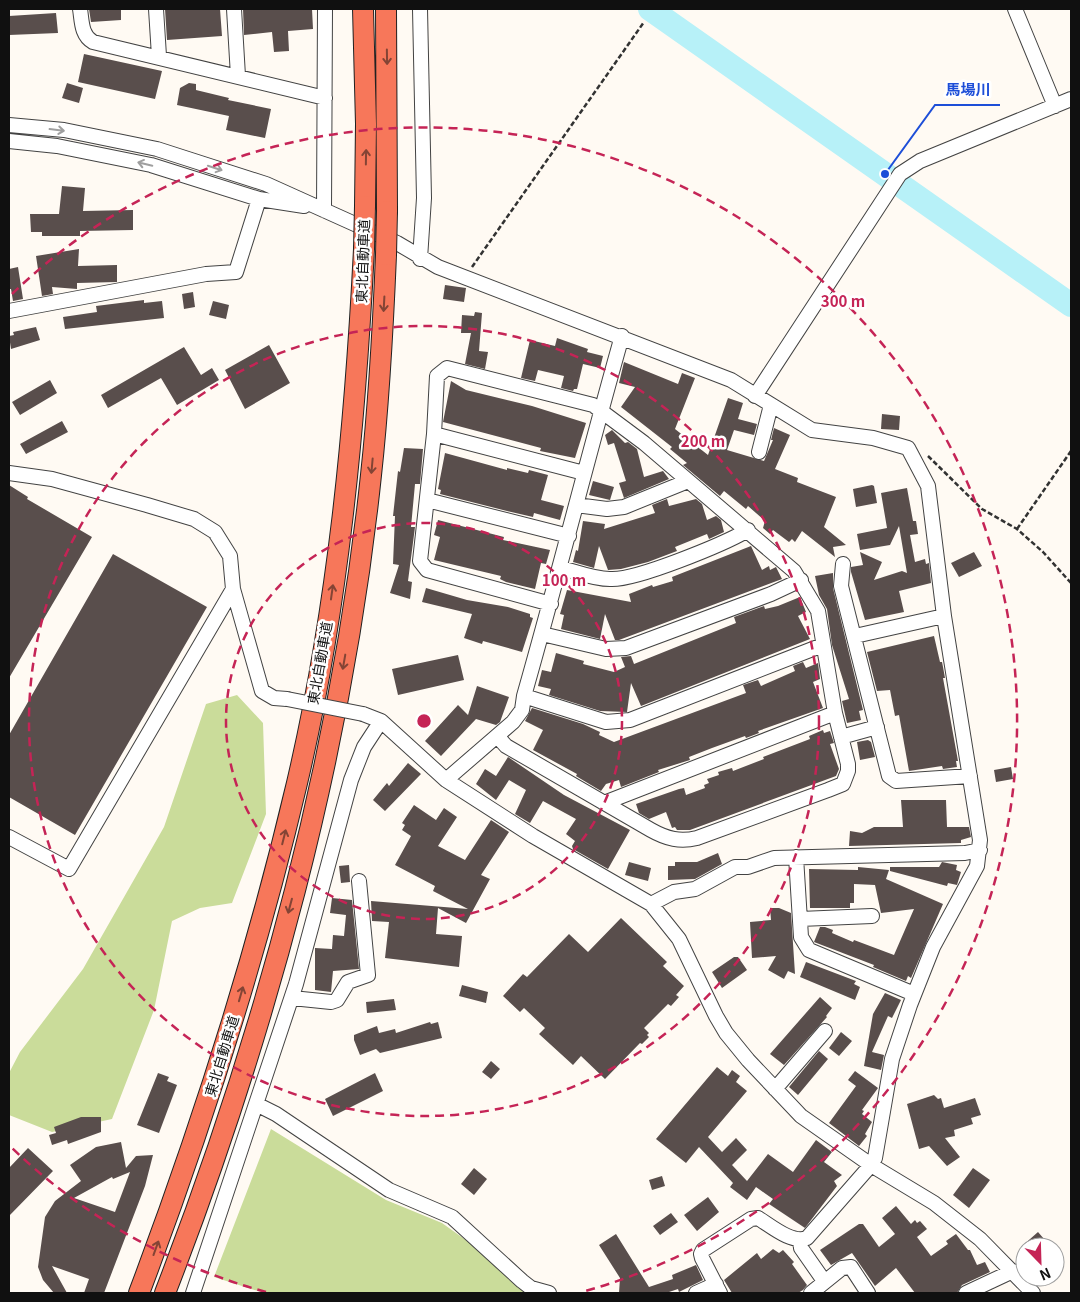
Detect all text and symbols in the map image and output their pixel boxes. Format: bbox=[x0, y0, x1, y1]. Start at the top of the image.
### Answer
one-way arrow bbox=[382, 49, 392, 65]
callout: 馬場川 bbox=[935, 75, 1000, 105]
text: 馬場川 bbox=[945, 78, 991, 99]
one-way arrow bbox=[49, 125, 65, 135]
one-way arrow bbox=[361, 149, 370, 165]
one-way arrow bbox=[138, 159, 154, 168]
one-way arrow bbox=[207, 163, 223, 173]
street label: 東北自動車道 bbox=[351, 219, 373, 303]
text: 300 m bbox=[821, 290, 865, 311]
one-way arrow bbox=[379, 296, 388, 312]
text: 200 m bbox=[681, 430, 725, 451]
one-way arrow bbox=[367, 458, 376, 474]
text: 100 m bbox=[542, 569, 586, 590]
one-way arrow bbox=[327, 584, 337, 600]
street label: 東北自動車道 bbox=[302, 620, 336, 706]
one-way arrow bbox=[338, 653, 348, 669]
centre of rings bbox=[415, 712, 433, 730]
one-way arrow bbox=[280, 830, 289, 846]
one-way arrow bbox=[285, 897, 294, 913]
one-way arrow bbox=[237, 986, 247, 1002]
street label: 東北自動車道 bbox=[199, 1013, 243, 1099]
north arrow bbox=[1015, 1237, 1065, 1287]
one-way arrow bbox=[152, 1240, 161, 1256]
text: N bbox=[1037, 1264, 1054, 1286]

